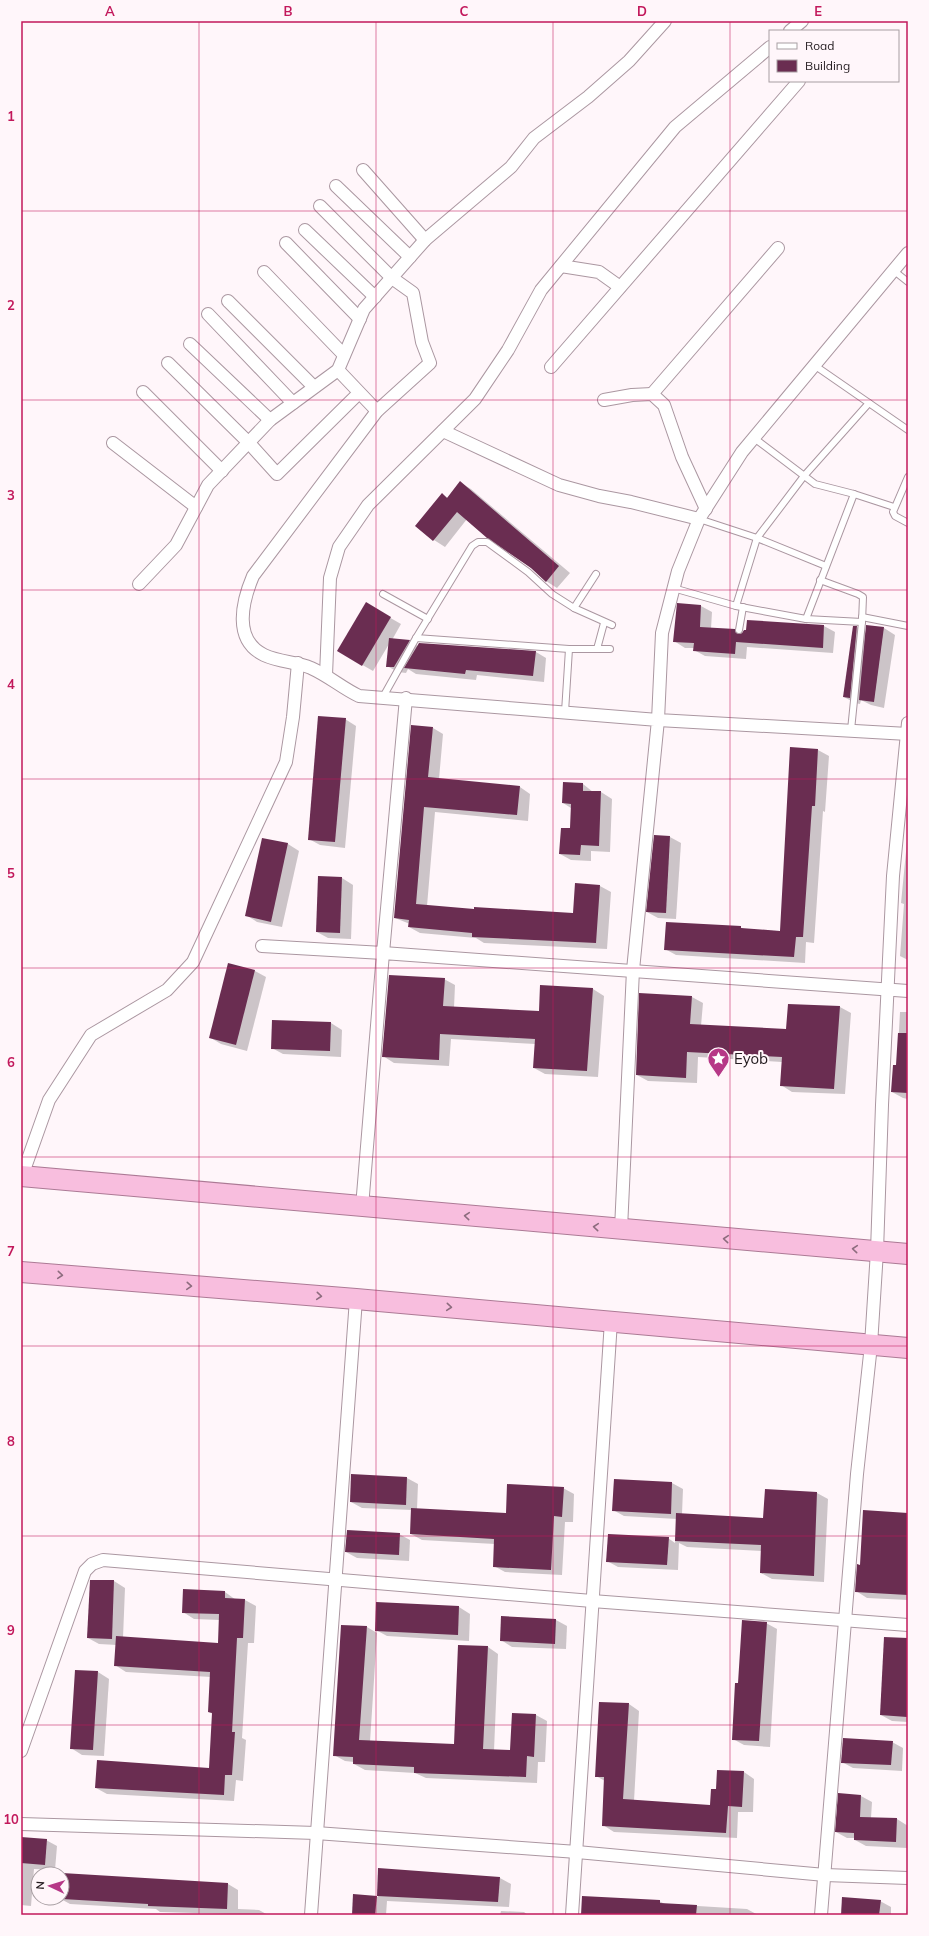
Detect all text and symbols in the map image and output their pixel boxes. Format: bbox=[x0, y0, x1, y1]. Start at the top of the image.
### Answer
text: A bbox=[105, 3, 115, 19]
text: B bbox=[284, 3, 293, 19]
text: C bbox=[460, 3, 469, 19]
text: D bbox=[637, 3, 647, 19]
text: E bbox=[814, 3, 822, 19]
legend bbox=[769, 30, 899, 82]
text: Road bbox=[805, 38, 834, 53]
text: Building bbox=[805, 58, 850, 73]
text: 1 bbox=[7, 108, 15, 124]
text: 2 bbox=[7, 297, 15, 313]
text: 3 bbox=[7, 487, 15, 503]
text: 4 bbox=[7, 676, 15, 692]
text: 5 bbox=[7, 865, 15, 881]
place icon: Eyob bbox=[706, 1046, 732, 1079]
place label: Eyob bbox=[734, 1049, 768, 1068]
text: 6 bbox=[7, 1054, 15, 1070]
one-way arrow bbox=[464, 1211, 470, 1220]
one-way arrow bbox=[593, 1222, 599, 1231]
one-way arrow bbox=[723, 1234, 729, 1243]
text: 7 bbox=[7, 1243, 15, 1259]
one-way arrow bbox=[852, 1245, 858, 1254]
one-way arrow bbox=[57, 1271, 63, 1280]
one-way arrow bbox=[186, 1281, 192, 1290]
one-way arrow bbox=[316, 1291, 322, 1300]
one-way arrow bbox=[446, 1302, 452, 1311]
text: 8 bbox=[7, 1433, 15, 1449]
text: 9 bbox=[7, 1622, 15, 1638]
text: 10 bbox=[3, 1811, 19, 1827]
north arrow bbox=[30, 1866, 70, 1906]
text: N bbox=[33, 1881, 47, 1890]

